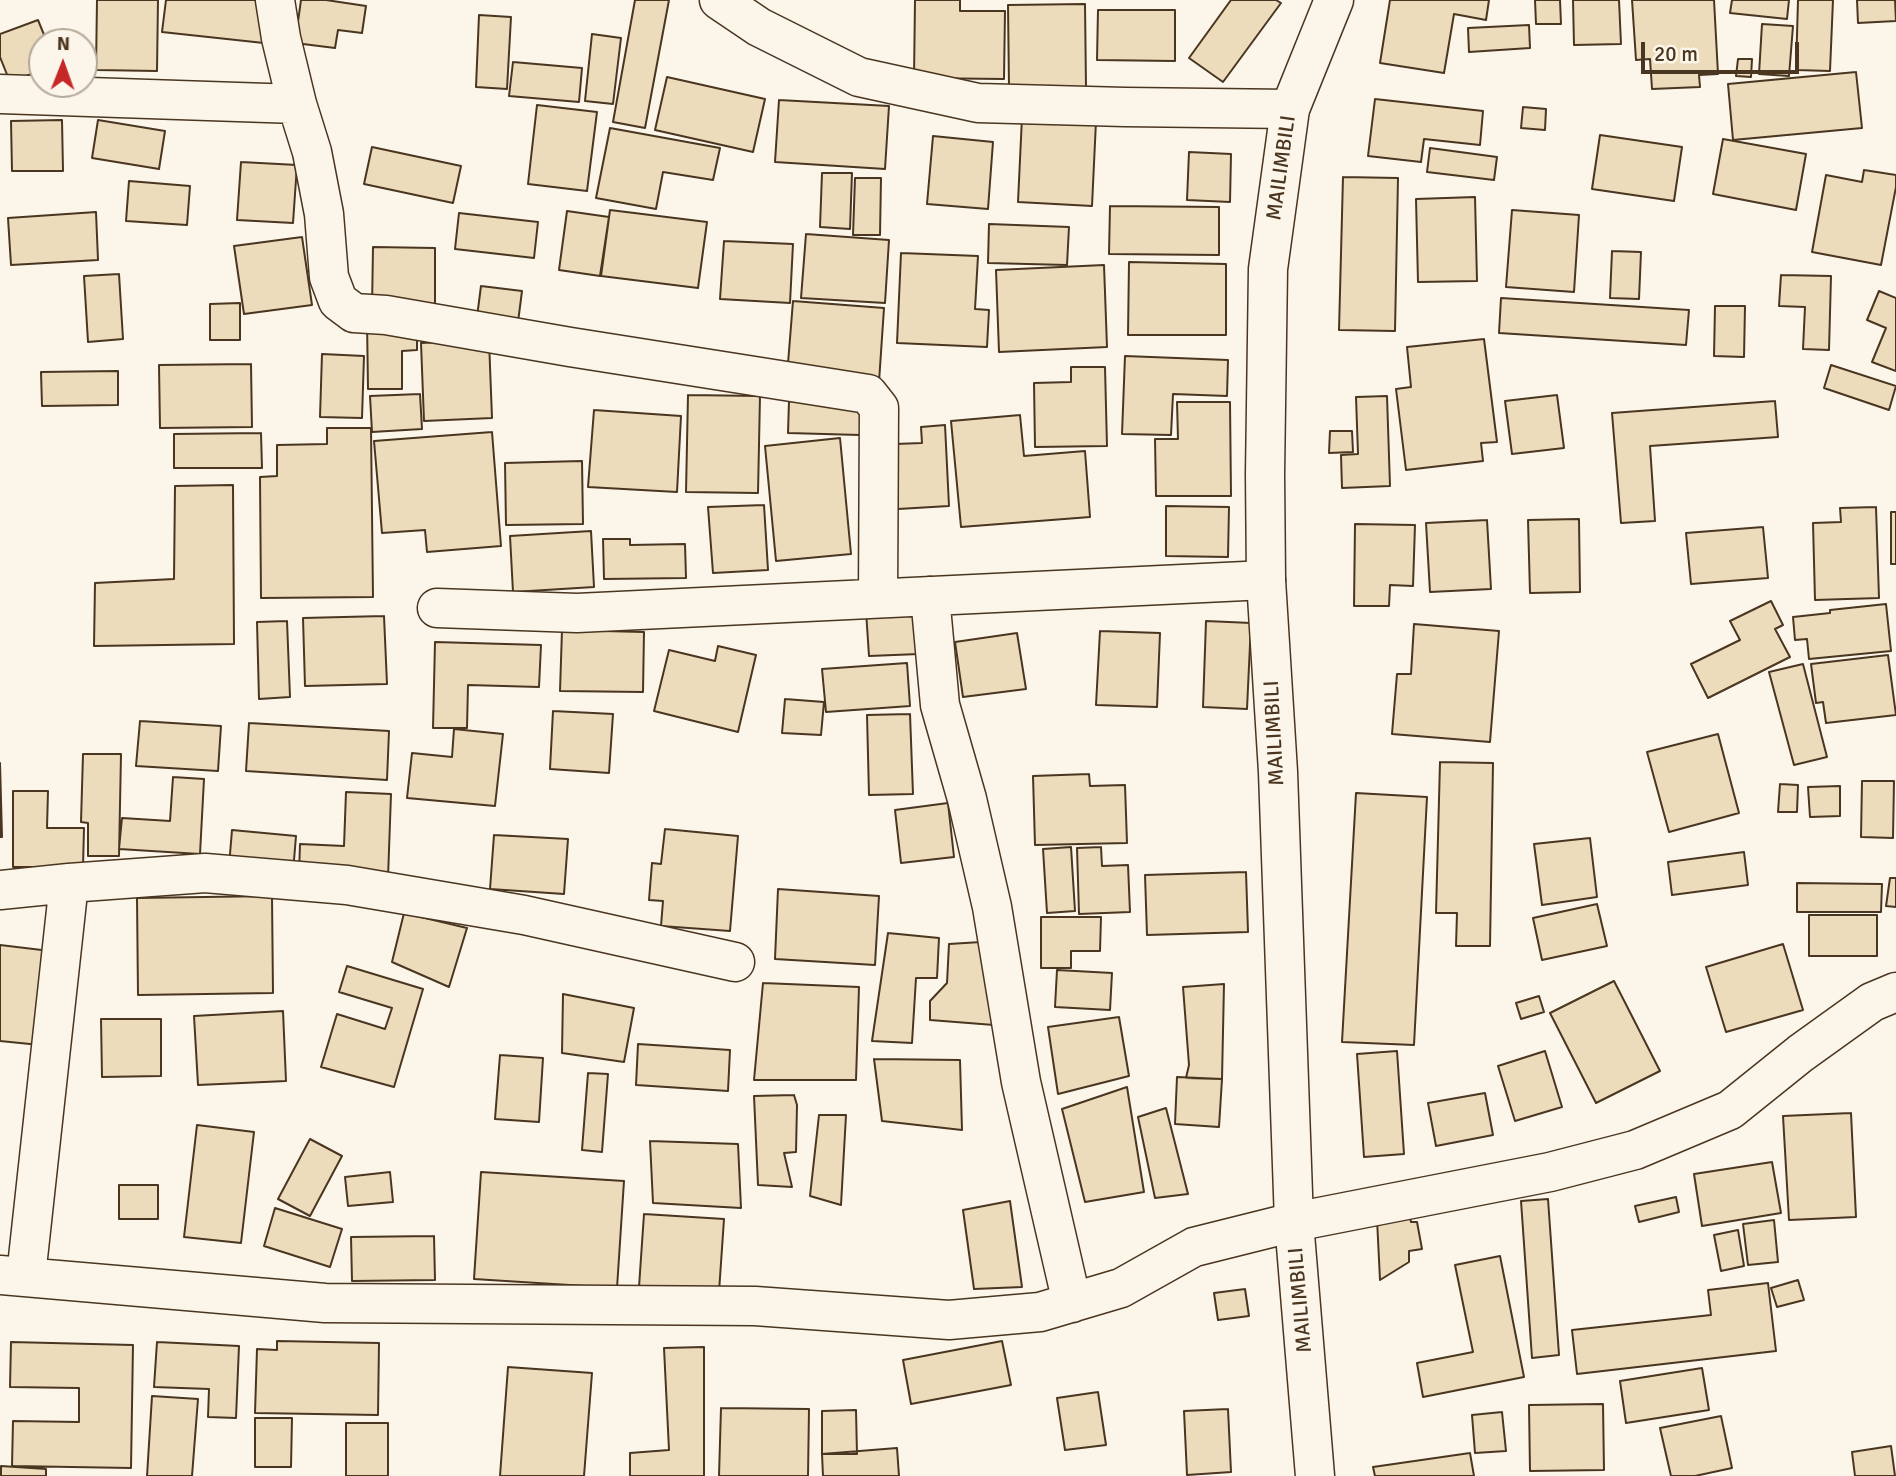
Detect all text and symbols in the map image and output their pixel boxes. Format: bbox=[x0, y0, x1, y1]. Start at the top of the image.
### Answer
north arrow bbox=[28, 28, 98, 98]
scale bar bbox=[1644, 28, 1801, 72]
text: N bbox=[57, 32, 70, 56]
text: 20 m bbox=[1654, 41, 1698, 67]
street label: MAILIMBILI bbox=[1262, 114, 1302, 222]
street label: MAILIMBILI bbox=[1260, 680, 1290, 786]
street label: MAILIMBILI bbox=[1284, 1246, 1318, 1354]

